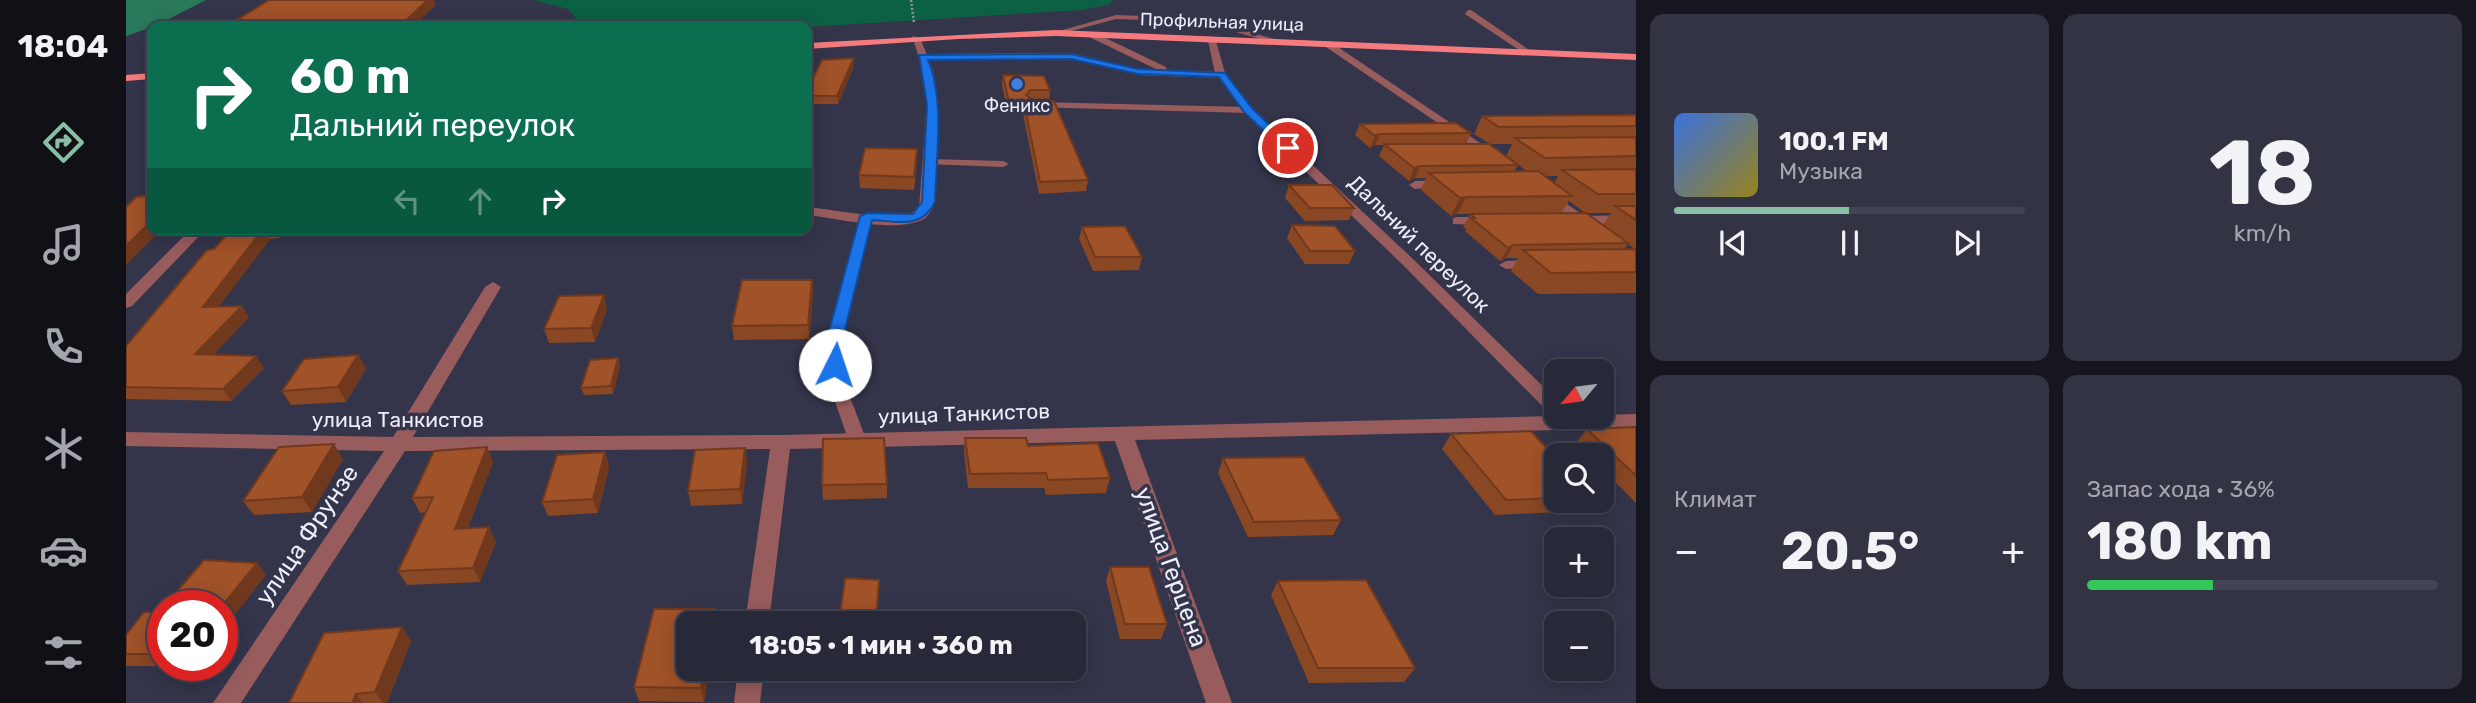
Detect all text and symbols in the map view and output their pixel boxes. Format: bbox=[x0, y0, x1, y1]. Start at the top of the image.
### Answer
street label: Профильная улица bbox=[1140, 8, 1304, 36]
text: 18:04 bbox=[18, 27, 108, 65]
text: 60 m bbox=[290, 47, 411, 105]
icon: right bbox=[175, 49, 266, 140]
marker: Феникс bbox=[1009, 76, 1025, 92]
place label: Феникс bbox=[984, 95, 1050, 117]
text: Дальний переулок bbox=[290, 106, 575, 144]
icon: directions bbox=[39, 118, 88, 167]
pin bbox=[1258, 118, 1318, 178]
text: 18 bbox=[2209, 119, 2316, 227]
text: 100.1 FM bbox=[1779, 126, 1889, 157]
icon: arrive bbox=[1269, 129, 1307, 167]
text: Музыка bbox=[1779, 157, 1863, 185]
street label: Дальний переулок bbox=[1343, 170, 1495, 318]
icon: left bbox=[388, 182, 426, 220]
icon: ahead bbox=[461, 182, 499, 220]
icon: right bbox=[534, 182, 572, 220]
text: km/h bbox=[2234, 219, 2291, 247]
icon: music bbox=[39, 220, 88, 269]
icon: previous bbox=[1714, 224, 1752, 262]
icon: pause bbox=[1831, 224, 1869, 262]
icon: next bbox=[1948, 224, 1986, 262]
icon: phone bbox=[39, 322, 88, 371]
position arrow bbox=[798, 328, 872, 402]
north arrow bbox=[1544, 359, 1614, 429]
map controls bbox=[1544, 359, 1614, 681]
street label: улица Танкистов bbox=[877, 398, 1051, 429]
street label: улица Танкистов bbox=[312, 407, 484, 432]
icon: climate bbox=[39, 424, 88, 473]
button: search bbox=[1544, 443, 1614, 513]
street label: улица Фрунзе bbox=[250, 460, 364, 610]
text: Запас хода · 36% bbox=[2087, 475, 2275, 503]
street label: улица Герцена bbox=[1129, 483, 1213, 651]
text: Климат bbox=[1674, 485, 1756, 513]
text: 180 km bbox=[2087, 510, 2273, 572]
text: 20.5° bbox=[1781, 520, 1919, 582]
icon: car bbox=[39, 526, 88, 575]
button: + bbox=[1544, 527, 1614, 597]
text: − bbox=[1674, 528, 1699, 574]
text: + bbox=[2001, 528, 2025, 574]
speed limit sign: 20 bbox=[147, 590, 238, 681]
button: − bbox=[1544, 611, 1614, 681]
icon: filters bbox=[39, 628, 88, 677]
text: 18:05 · 1 мин · 360 m bbox=[749, 630, 1013, 661]

